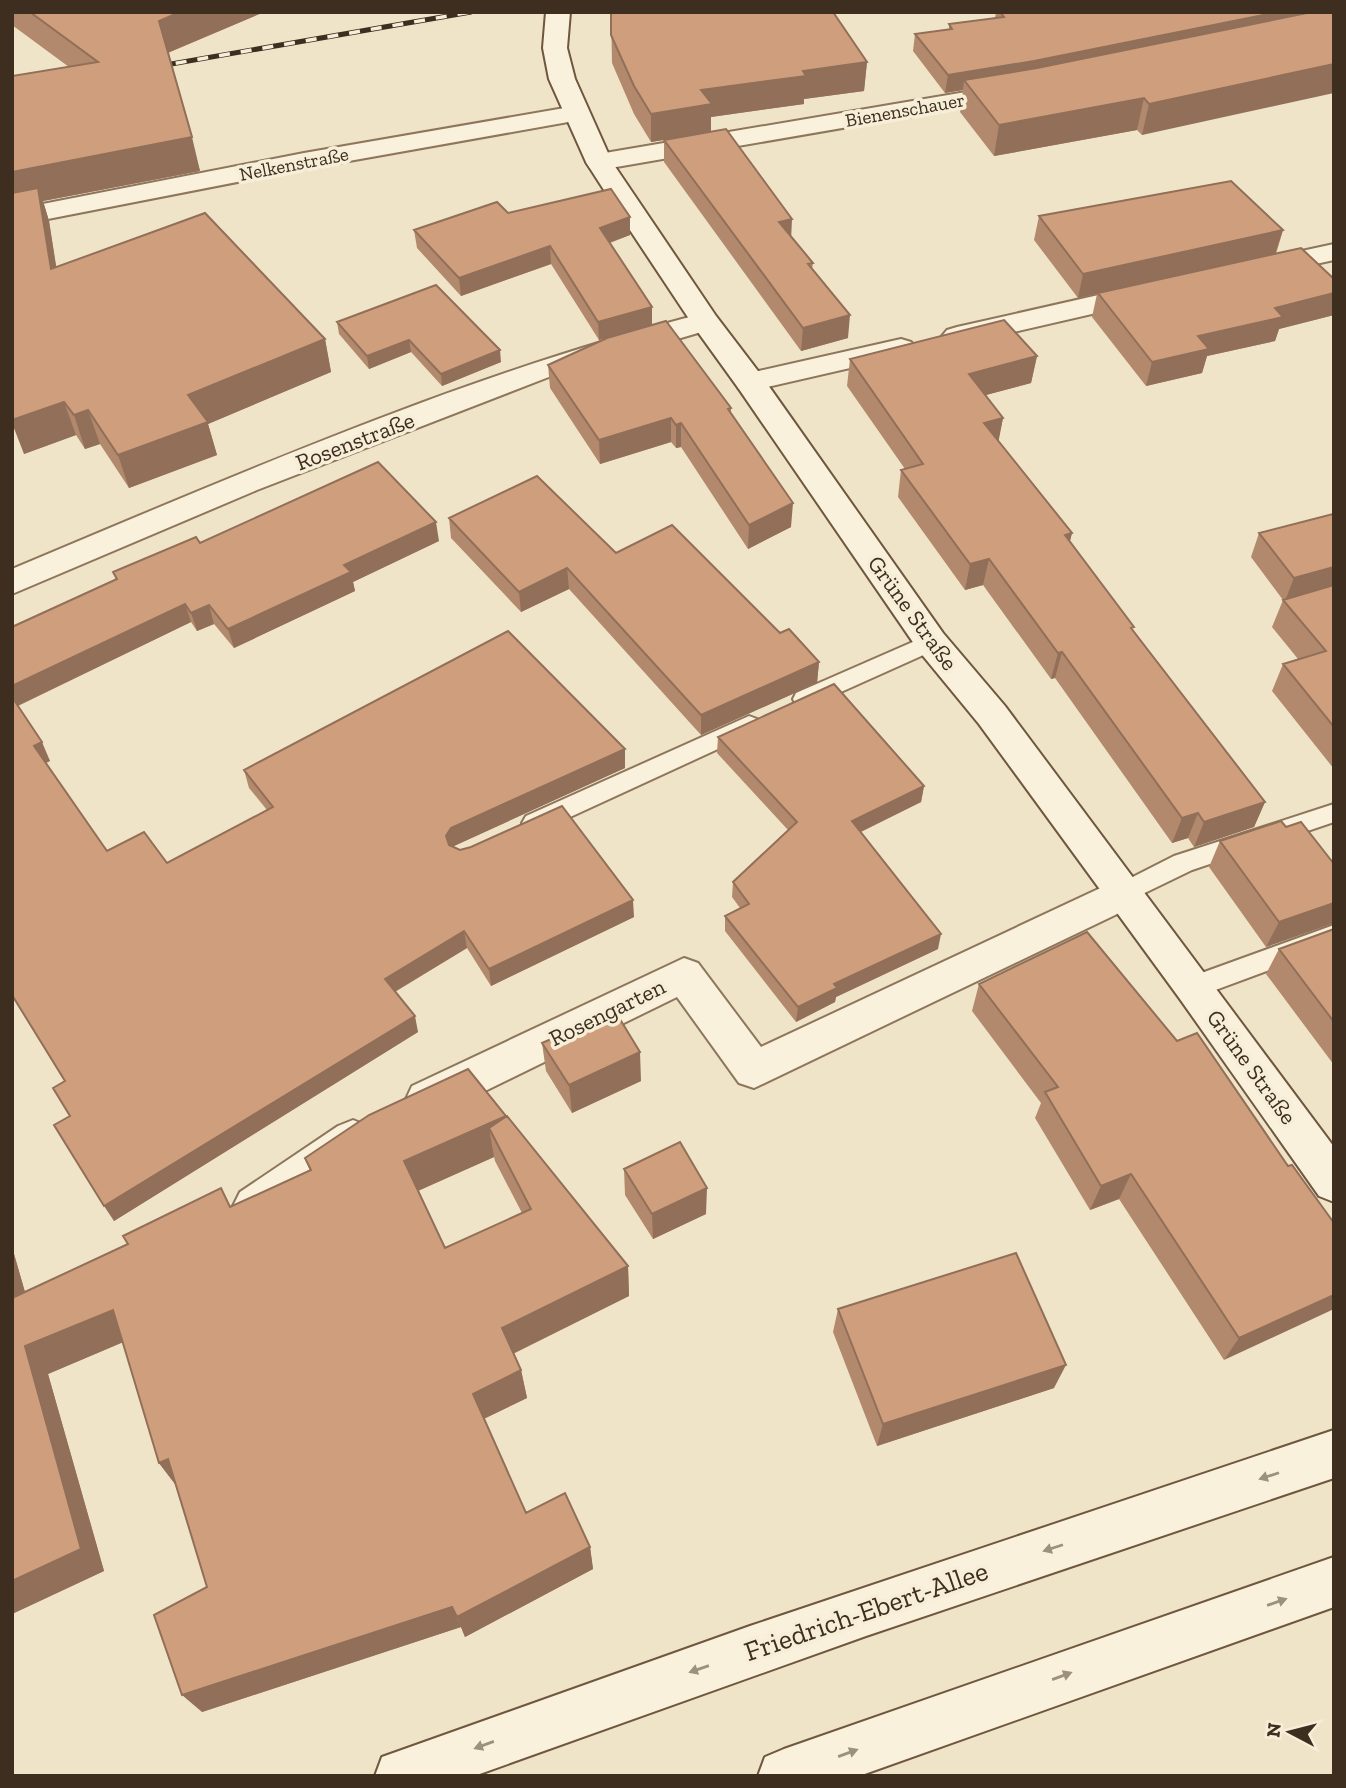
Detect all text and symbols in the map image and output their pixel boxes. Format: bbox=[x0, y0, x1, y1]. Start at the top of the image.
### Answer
street label: Bienenschauer bbox=[843, 88, 967, 132]
street label: Nelkenstraße bbox=[237, 142, 351, 186]
street label: Rosenstraße bbox=[292, 406, 418, 476]
street label: Grüne Straße bbox=[862, 550, 964, 676]
street label: Rosengarten bbox=[544, 972, 670, 1052]
street label: Grüne Straße bbox=[1201, 1004, 1303, 1130]
one-way arrow bbox=[1258, 1471, 1279, 1482]
one-way arrow bbox=[1042, 1543, 1063, 1553]
street label: Friedrich-Ebert-Allee bbox=[740, 1554, 992, 1668]
one-way arrow bbox=[1267, 1596, 1288, 1607]
one-way arrow bbox=[688, 1664, 709, 1675]
one-way arrow bbox=[1052, 1670, 1073, 1681]
north arrow bbox=[1255, 1697, 1325, 1767]
text: N bbox=[1261, 1721, 1286, 1739]
one-way arrow bbox=[474, 1740, 495, 1751]
one-way arrow bbox=[838, 1747, 859, 1758]

